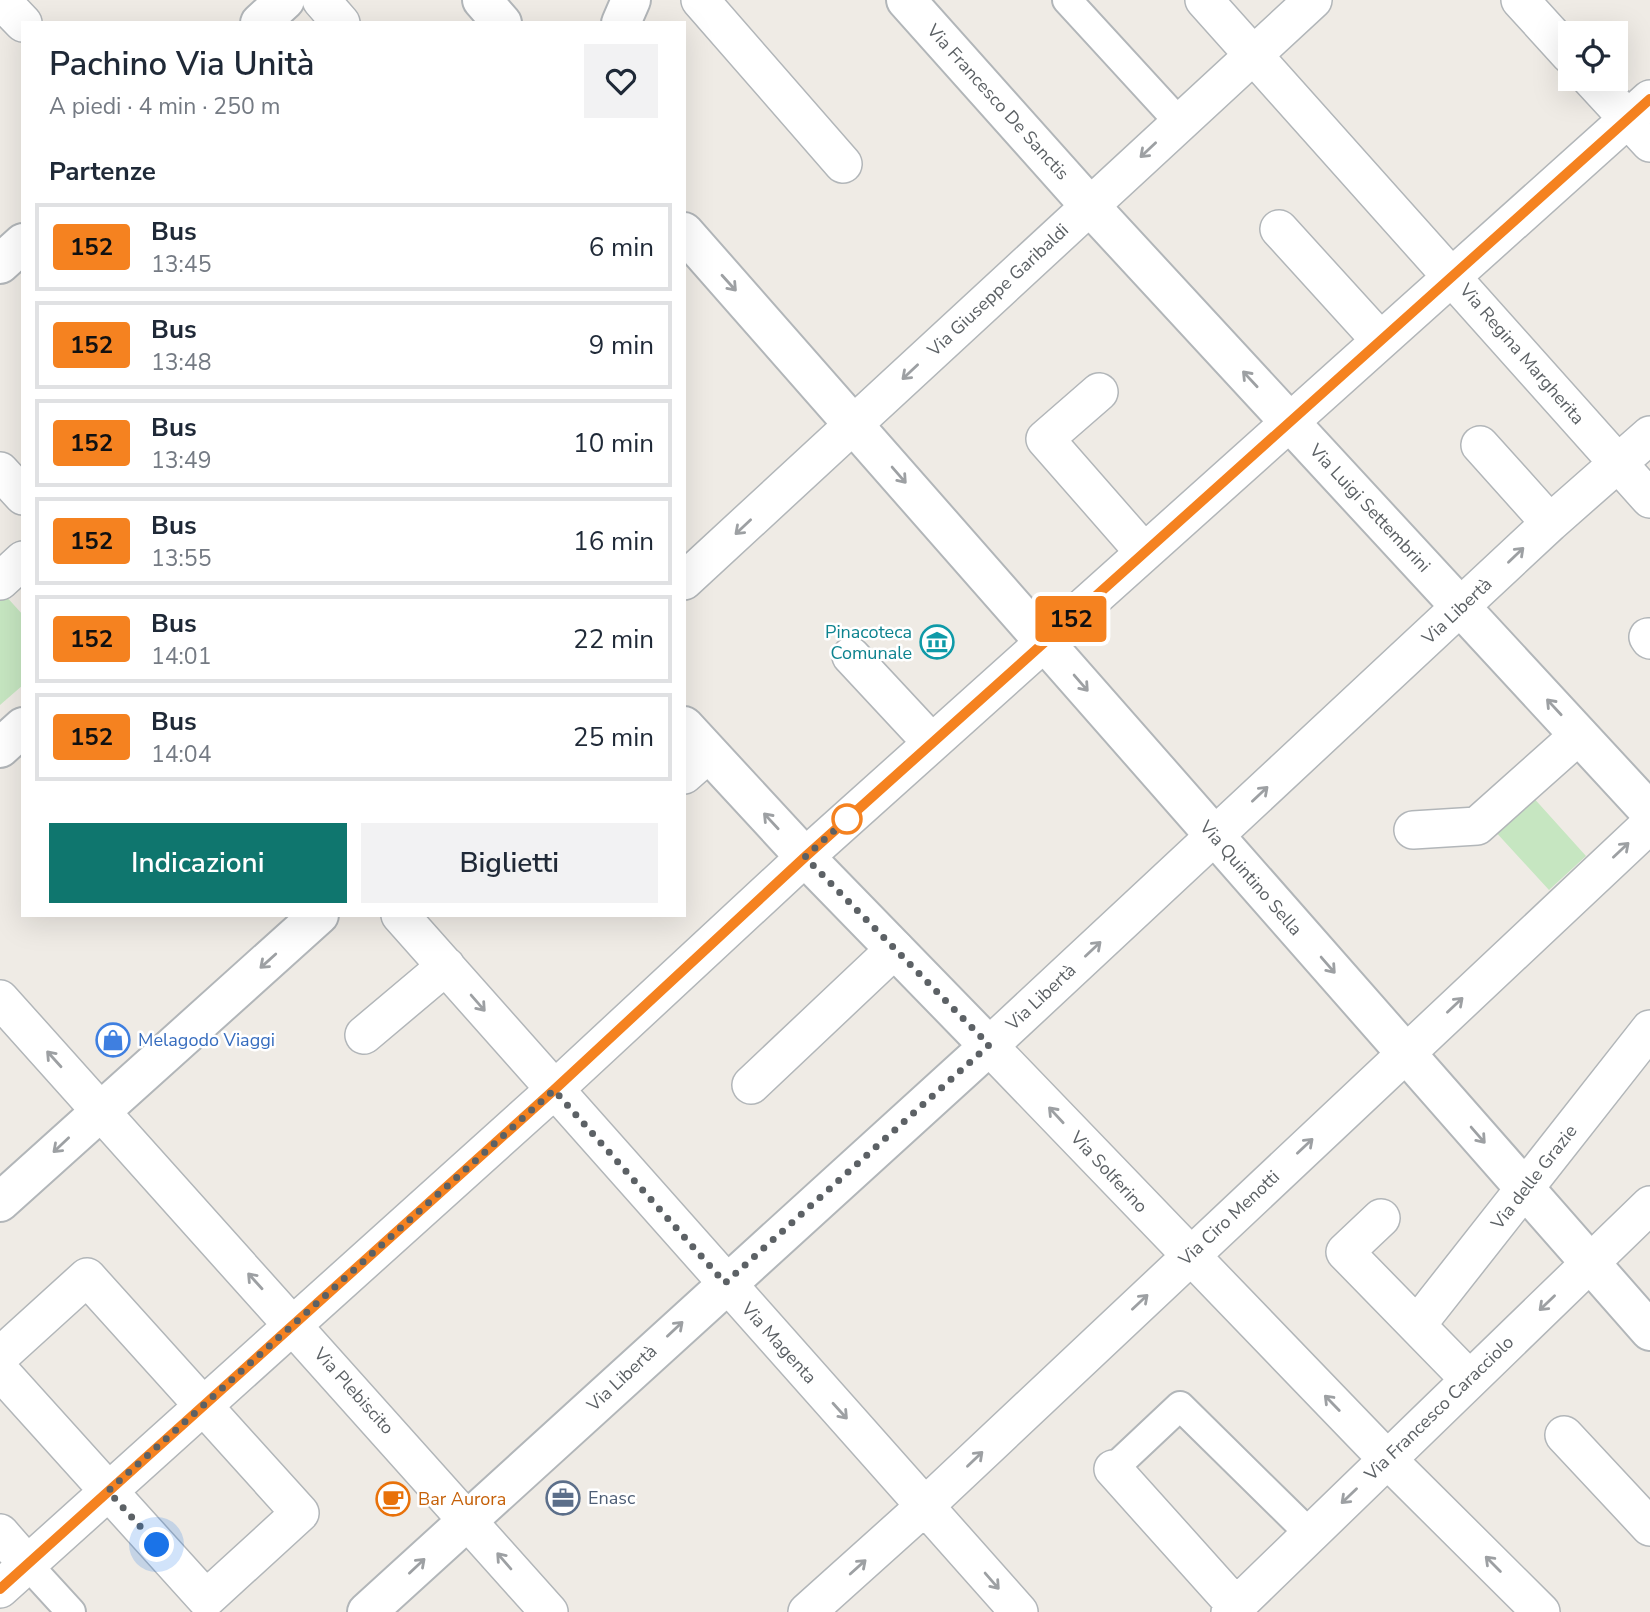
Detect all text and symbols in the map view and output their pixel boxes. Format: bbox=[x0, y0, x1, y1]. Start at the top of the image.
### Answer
street label: Via Francesco De Sanctis bbox=[921, 18, 1074, 185]
map controls bbox=[1558, 21, 1628, 91]
button: locate bbox=[1558, 21, 1628, 91]
text: Pachino Via Unità bbox=[49, 42, 314, 87]
button: heart bbox=[584, 44, 658, 118]
text: A piedi · 4 min · 250 m bbox=[49, 91, 280, 122]
one-way arrow bbox=[1140, 142, 1157, 159]
text: Partenze bbox=[49, 154, 156, 189]
text: Bus bbox=[151, 214, 197, 249]
street label: Via Giuseppe Garibaldi bbox=[922, 218, 1074, 362]
text: 6 min bbox=[589, 230, 654, 265]
text: 152 bbox=[70, 231, 113, 263]
text: 13:45 bbox=[151, 249, 211, 280]
one-way arrow bbox=[721, 273, 737, 291]
street label: Via Regina Margherita bbox=[1453, 278, 1590, 430]
text: Bus bbox=[151, 312, 197, 347]
text: 9 min bbox=[589, 328, 654, 363]
text: 152 bbox=[70, 329, 113, 361]
text: 13:48 bbox=[151, 347, 211, 378]
one-way arrow bbox=[901, 364, 919, 380]
one-way arrow bbox=[1241, 371, 1258, 388]
text: Bus bbox=[151, 410, 197, 445]
text: 10 min bbox=[573, 426, 654, 461]
text: 152 bbox=[70, 427, 113, 459]
street label: Via Luigi Settembrini bbox=[1303, 438, 1436, 577]
text: 13:49 bbox=[151, 445, 211, 476]
one-way arrow bbox=[891, 466, 907, 484]
text: Bus bbox=[151, 508, 197, 543]
one-way arrow bbox=[735, 518, 752, 535]
text: 16 min bbox=[573, 524, 654, 559]
text: 152 bbox=[70, 525, 113, 557]
text: 13:55 bbox=[151, 543, 211, 574]
one-way arrow bbox=[1507, 547, 1524, 564]
street label: Via Libertà bbox=[1416, 572, 1497, 650]
line badge: 152 bbox=[1031, 596, 1111, 642]
text: 152 bbox=[1049, 603, 1093, 635]
text: Bus bbox=[151, 606, 197, 641]
place label: Pinacoteca Comunale bbox=[825, 620, 912, 665]
text: 22 min bbox=[573, 622, 654, 657]
text: 152 bbox=[70, 623, 113, 655]
museum icon: Pinacoteca Comunale bbox=[918, 623, 956, 661]
text: 14:01 bbox=[151, 641, 211, 672]
one-way arrow bbox=[1073, 674, 1089, 692]
one-way arrow bbox=[1546, 698, 1562, 716]
text: Bus bbox=[151, 704, 197, 739]
text: 25 min bbox=[573, 720, 654, 755]
text: 152 bbox=[70, 721, 113, 753]
text: 14:04 bbox=[151, 739, 211, 770]
one-way arrow bbox=[1251, 786, 1269, 802]
unlabelled marker bbox=[832, 804, 862, 834]
one-way arrow bbox=[763, 813, 780, 830]
street label: Via Quintino Sella bbox=[1194, 815, 1308, 941]
button: Indicazioni bbox=[49, 823, 347, 903]
button: Biglietti bbox=[361, 823, 658, 903]
one-way arrow bbox=[1612, 842, 1629, 859]
one-way arrow bbox=[1084, 941, 1102, 957]
one-way arrow bbox=[259, 952, 277, 968]
one-way arrow bbox=[1320, 955, 1336, 973]
street label: Via Libertà bbox=[1000, 958, 1081, 1036]
one-way arrow bbox=[470, 994, 486, 1012]
one-way arrow bbox=[1446, 997, 1464, 1013]
shop icon: Melagodo Viaggi bbox=[94, 1021, 132, 1059]
place label: Melagodo Viaggi bbox=[138, 1028, 275, 1052]
one-way arrow bbox=[46, 1050, 62, 1068]
one-way arrow bbox=[1047, 1107, 1064, 1124]
street label: Via delle Grazie bbox=[1485, 1120, 1582, 1235]
street label: Via Solferino bbox=[1064, 1125, 1153, 1218]
one-way arrow bbox=[1470, 1126, 1486, 1144]
one-way arrow bbox=[52, 1137, 70, 1153]
one-way arrow bbox=[1296, 1138, 1314, 1154]
street label: Via Ciro Menotti bbox=[1173, 1165, 1285, 1272]
one-way arrow bbox=[247, 1272, 263, 1290]
one-way arrow bbox=[1131, 1294, 1148, 1311]
one-way arrow bbox=[1539, 1294, 1556, 1311]
street label: Via Magenta bbox=[735, 1296, 822, 1389]
one-way arrow bbox=[666, 1321, 684, 1337]
street label: Via Francesco Caracciolo bbox=[1358, 1330, 1519, 1486]
street label: Via Libertà bbox=[581, 1339, 662, 1417]
street label: Via Plebiscito bbox=[308, 1342, 399, 1440]
one-way arrow bbox=[1323, 1395, 1340, 1412]
one-way arrow bbox=[832, 1402, 848, 1420]
one-way arrow bbox=[966, 1450, 983, 1467]
office icon: Enasc bbox=[544, 1479, 582, 1517]
cafe icon: Bar Aurora bbox=[374, 1480, 412, 1518]
place label: Enasc bbox=[588, 1486, 635, 1510]
place label: Bar Aurora bbox=[418, 1487, 506, 1511]
one-way arrow bbox=[1341, 1487, 1358, 1504]
your location bbox=[139, 1527, 174, 1562]
one-way arrow bbox=[496, 1552, 512, 1570]
one-way arrow bbox=[1484, 1556, 1501, 1573]
one-way arrow bbox=[408, 1558, 426, 1574]
one-way arrow bbox=[849, 1558, 866, 1575]
one-way arrow bbox=[984, 1572, 1000, 1590]

